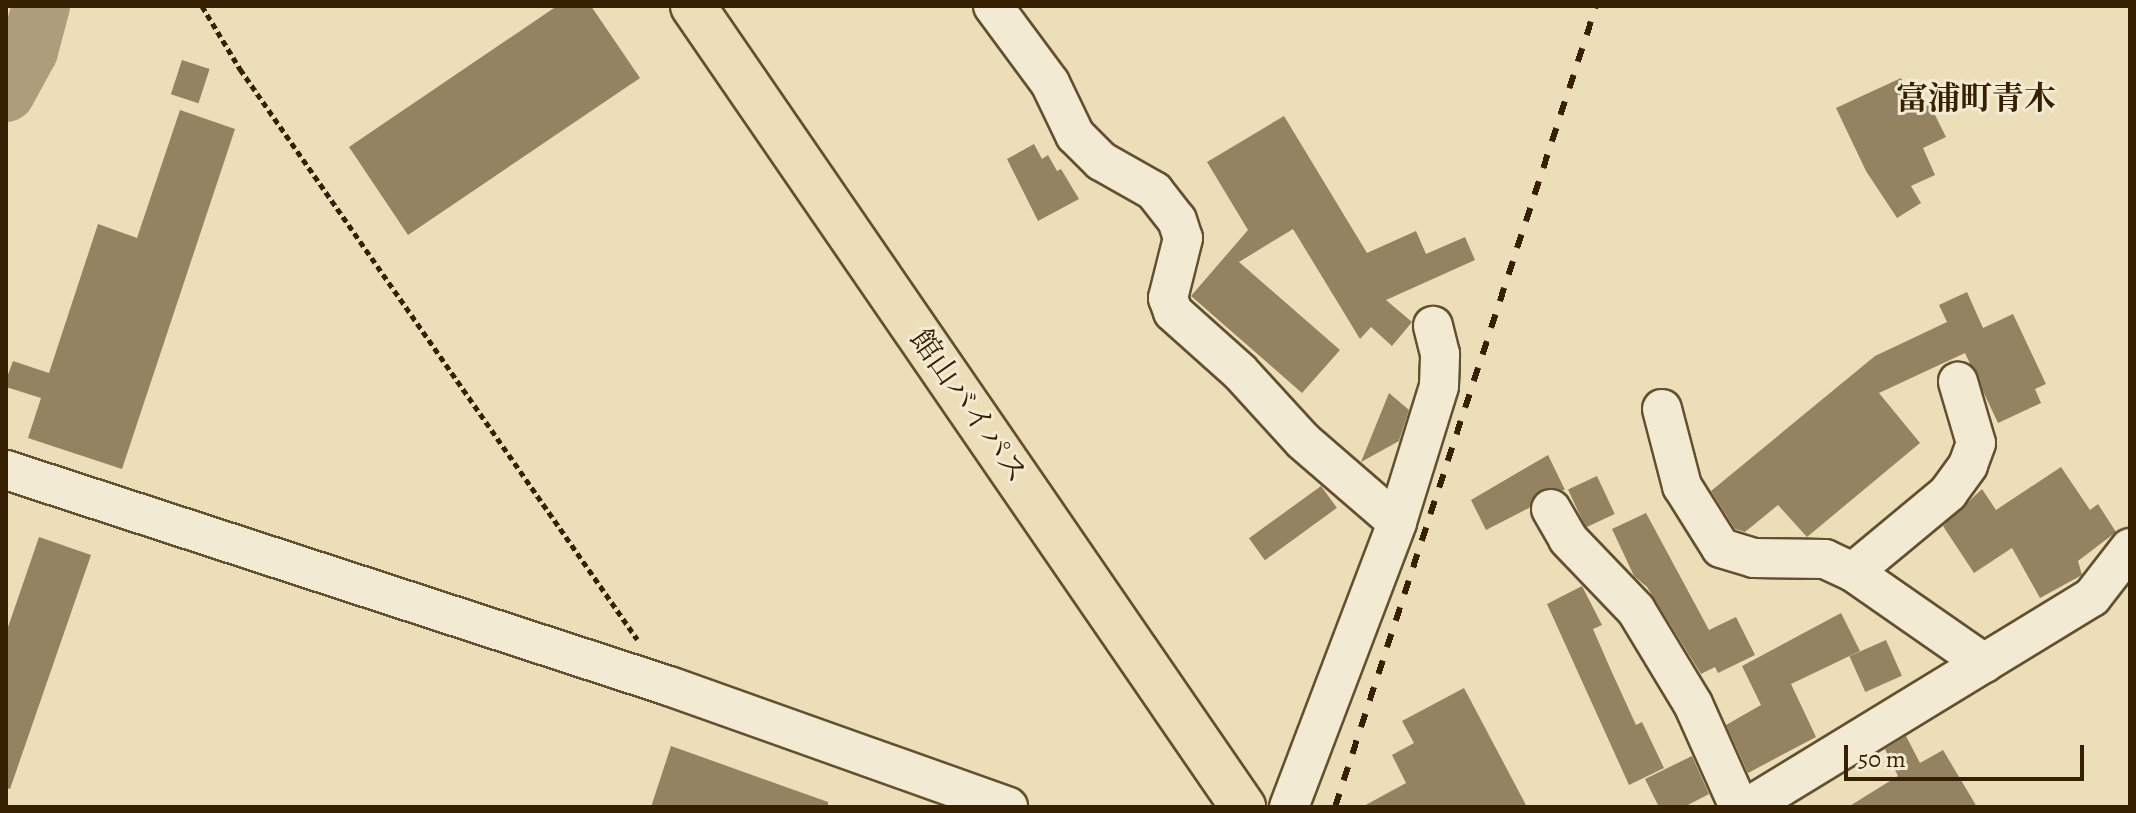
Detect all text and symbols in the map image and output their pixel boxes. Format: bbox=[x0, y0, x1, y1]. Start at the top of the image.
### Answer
district label: 富浦町青木 bbox=[1896, 79, 2056, 117]
street label: 館山バイパス bbox=[903, 322, 1035, 490]
scale bar bbox=[1848, 729, 2088, 779]
text: 50 m bbox=[1858, 743, 1906, 775]

